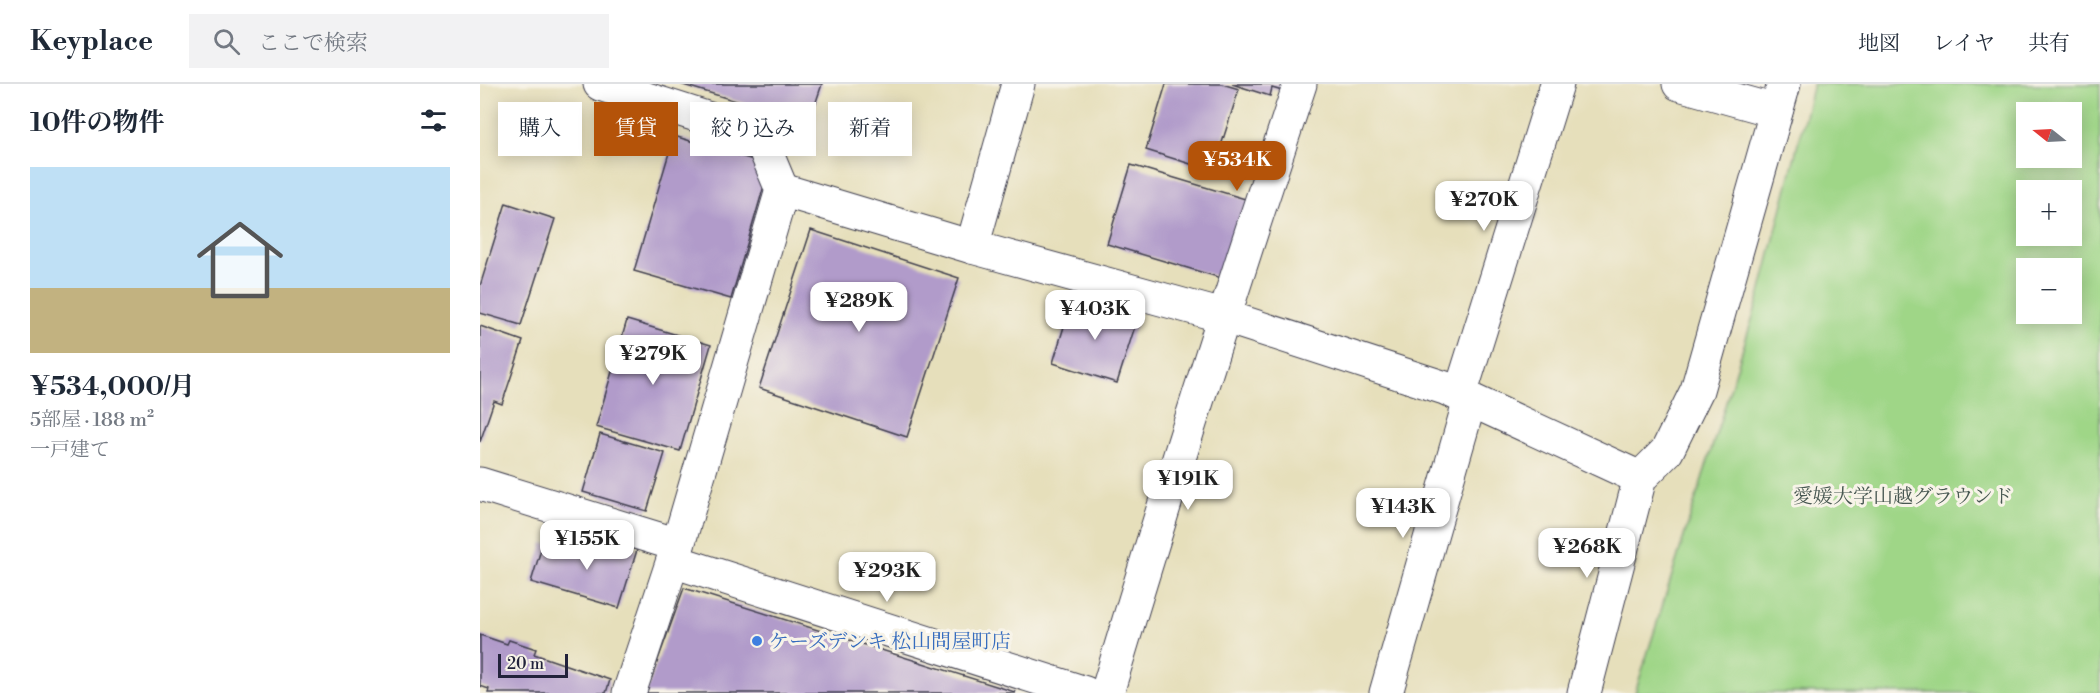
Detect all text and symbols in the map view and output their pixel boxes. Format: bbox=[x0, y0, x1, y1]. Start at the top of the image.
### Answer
search box bbox=[189, 14, 609, 68]
text: Keyplace bbox=[30, 24, 153, 59]
icon: search bbox=[210, 25, 243, 58]
text: ここで検索 bbox=[258, 30, 368, 57]
text: 地図 bbox=[1858, 31, 1900, 57]
text: レイヤ bbox=[1933, 31, 1995, 57]
text: 共有 bbox=[2028, 31, 2070, 57]
chip: 購入 bbox=[498, 102, 582, 156]
chip: 賃貸 bbox=[594, 102, 678, 156]
chip: 絞り込み bbox=[690, 102, 816, 156]
chip: 新着 bbox=[828, 102, 912, 156]
north arrow bbox=[2016, 102, 2082, 168]
map controls bbox=[2016, 102, 2082, 324]
icon: filters bbox=[417, 104, 450, 137]
text: 10件の物件 bbox=[30, 107, 165, 139]
pin: ¥534K bbox=[1195, 141, 1279, 192]
text: ¥534K bbox=[1202, 148, 1272, 173]
button: + bbox=[2016, 180, 2082, 246]
pin: ¥270K bbox=[1442, 181, 1526, 232]
text: ¥270K bbox=[1449, 188, 1519, 213]
icon: home bbox=[186, 206, 294, 314]
button: − bbox=[2016, 258, 2082, 324]
pin: ¥289K bbox=[817, 282, 901, 333]
text: ¥289K bbox=[824, 289, 894, 314]
pin: ¥403K bbox=[1053, 290, 1137, 341]
text: ¥403K bbox=[1059, 297, 1131, 322]
pin: ¥279K bbox=[611, 335, 695, 386]
text: ¥279K bbox=[619, 342, 687, 367]
text: ¥534,000/月 bbox=[30, 371, 195, 403]
text: 5部屋 · 188 m² bbox=[30, 408, 154, 433]
text: 一戸建て bbox=[30, 438, 110, 463]
pin: ¥191K bbox=[1146, 460, 1230, 511]
text: ¥191K bbox=[1157, 467, 1219, 492]
park label: 愛媛大学山越グラウンド bbox=[1793, 485, 2013, 510]
pin: ¥143K bbox=[1361, 488, 1445, 539]
text: ¥143K bbox=[1370, 495, 1436, 520]
pin: ¥155K bbox=[545, 520, 629, 571]
text: ¥155K bbox=[554, 527, 620, 552]
pin: ¥268K bbox=[1545, 528, 1629, 579]
text: ¥268K bbox=[1552, 535, 1622, 560]
pin: ¥293K bbox=[845, 552, 929, 603]
text: ¥293K bbox=[853, 559, 921, 584]
place label: ケーズデンキ 松山問屋町店 bbox=[769, 630, 1011, 655]
marker: ケーズデンキ 松山問屋町店 bbox=[750, 634, 764, 648]
scale bar bbox=[498, 651, 568, 678]
text: 20 m bbox=[507, 654, 544, 674]

